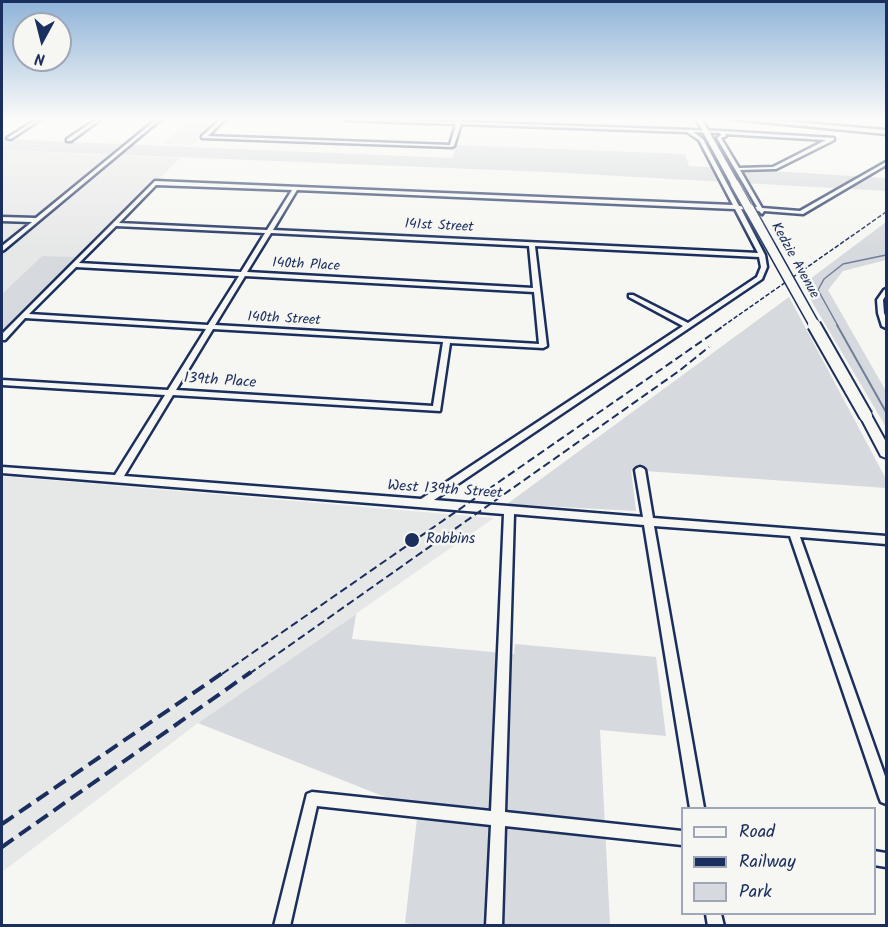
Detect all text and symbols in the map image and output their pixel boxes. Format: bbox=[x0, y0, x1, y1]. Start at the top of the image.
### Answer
north arrow bbox=[12, 12, 72, 72]
text: N bbox=[33, 45, 47, 71]
street label: 141st Street bbox=[404, 217, 474, 237]
street label: Kedzie Avenue bbox=[766, 220, 822, 302]
street label: 140th Place bbox=[272, 256, 340, 276]
street label: 140th Street bbox=[247, 310, 321, 330]
street label: 139th Place bbox=[183, 370, 257, 394]
street label: West 139th Street bbox=[387, 478, 503, 504]
marker: Robbins bbox=[403, 531, 421, 549]
place label: Robbins bbox=[426, 531, 475, 549]
legend bbox=[681, 807, 876, 915]
text: Road bbox=[739, 818, 775, 847]
text: Railway bbox=[739, 848, 796, 877]
text: Park bbox=[739, 878, 772, 907]

